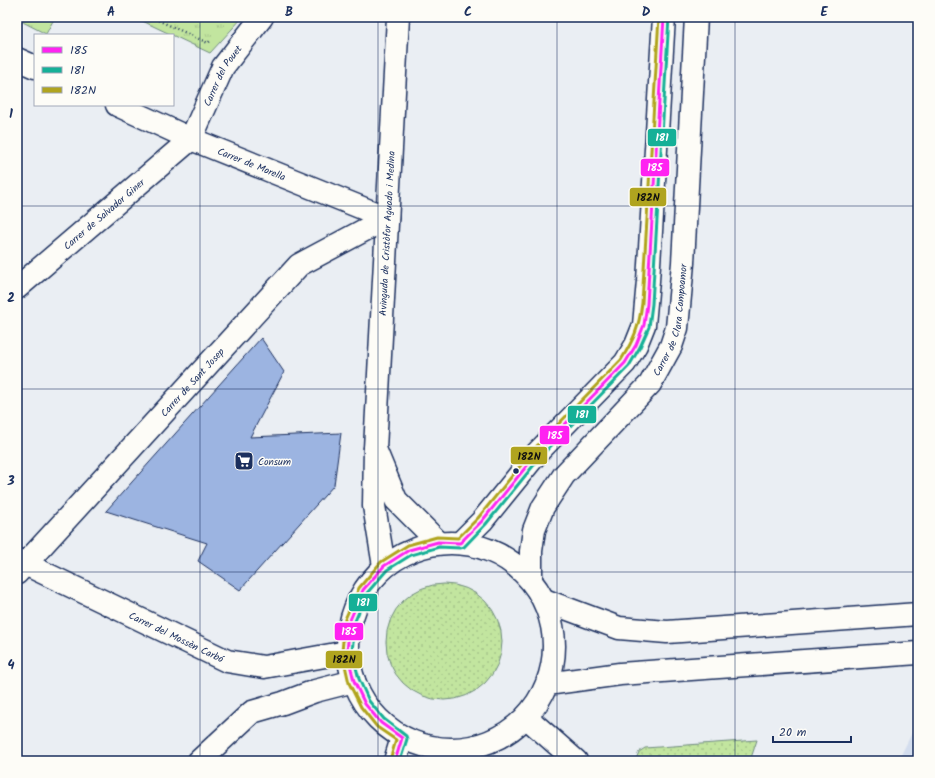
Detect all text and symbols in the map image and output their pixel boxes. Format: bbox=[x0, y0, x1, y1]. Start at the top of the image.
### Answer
text: A bbox=[107, 2, 115, 23]
text: B bbox=[285, 2, 293, 23]
text: C bbox=[464, 2, 472, 23]
text: D bbox=[642, 2, 651, 23]
text: E bbox=[820, 2, 828, 23]
legend bbox=[34, 34, 174, 106]
text: 185 bbox=[70, 41, 89, 60]
street label: Carrer del Pouet bbox=[200, 42, 246, 109]
text: 181 bbox=[70, 61, 85, 80]
text: 182N bbox=[70, 81, 96, 100]
text: 1 bbox=[9, 104, 13, 125]
line badge: 181 bbox=[647, 128, 677, 147]
text: 181 bbox=[655, 129, 669, 147]
street label: Carrer de Morella bbox=[215, 143, 288, 186]
street label: Avinguda de Cristòfor Aguado i Medina bbox=[375, 150, 400, 316]
line badge: 185 bbox=[640, 158, 670, 177]
text: 185 bbox=[647, 159, 664, 177]
street label: Carrer de Salvador Giner bbox=[60, 175, 149, 254]
line badge: 182N bbox=[629, 187, 667, 207]
text: 182N bbox=[636, 189, 660, 207]
street label: Carrer de Clara Campoamor bbox=[649, 263, 692, 379]
text: 2 bbox=[7, 288, 15, 309]
street label: Carrer de Sant Josep bbox=[157, 344, 229, 421]
line badge: 181 bbox=[567, 405, 597, 424]
text: 181 bbox=[575, 406, 589, 424]
line badge: 185 bbox=[539, 425, 570, 445]
text: 185 bbox=[547, 427, 564, 445]
line badge: 182N bbox=[510, 446, 548, 465]
text: 182N bbox=[517, 448, 541, 466]
supermarket icon: Consum bbox=[233, 450, 255, 472]
place label: Consum bbox=[258, 454, 291, 470]
unlabelled marker bbox=[511, 466, 521, 476]
text: 3 bbox=[6, 471, 15, 492]
line badge: 181 bbox=[348, 593, 378, 612]
text: 181 bbox=[356, 594, 370, 612]
street label: Carrer del Mossèn Carbó bbox=[126, 608, 227, 667]
line badge: 185 bbox=[334, 622, 364, 641]
text: 185 bbox=[341, 623, 358, 641]
line badge: 182N bbox=[325, 650, 363, 669]
text: 182N bbox=[332, 651, 356, 669]
text: 4 bbox=[7, 655, 15, 676]
scale bar bbox=[773, 718, 851, 744]
text: 20 m bbox=[779, 723, 807, 742]

